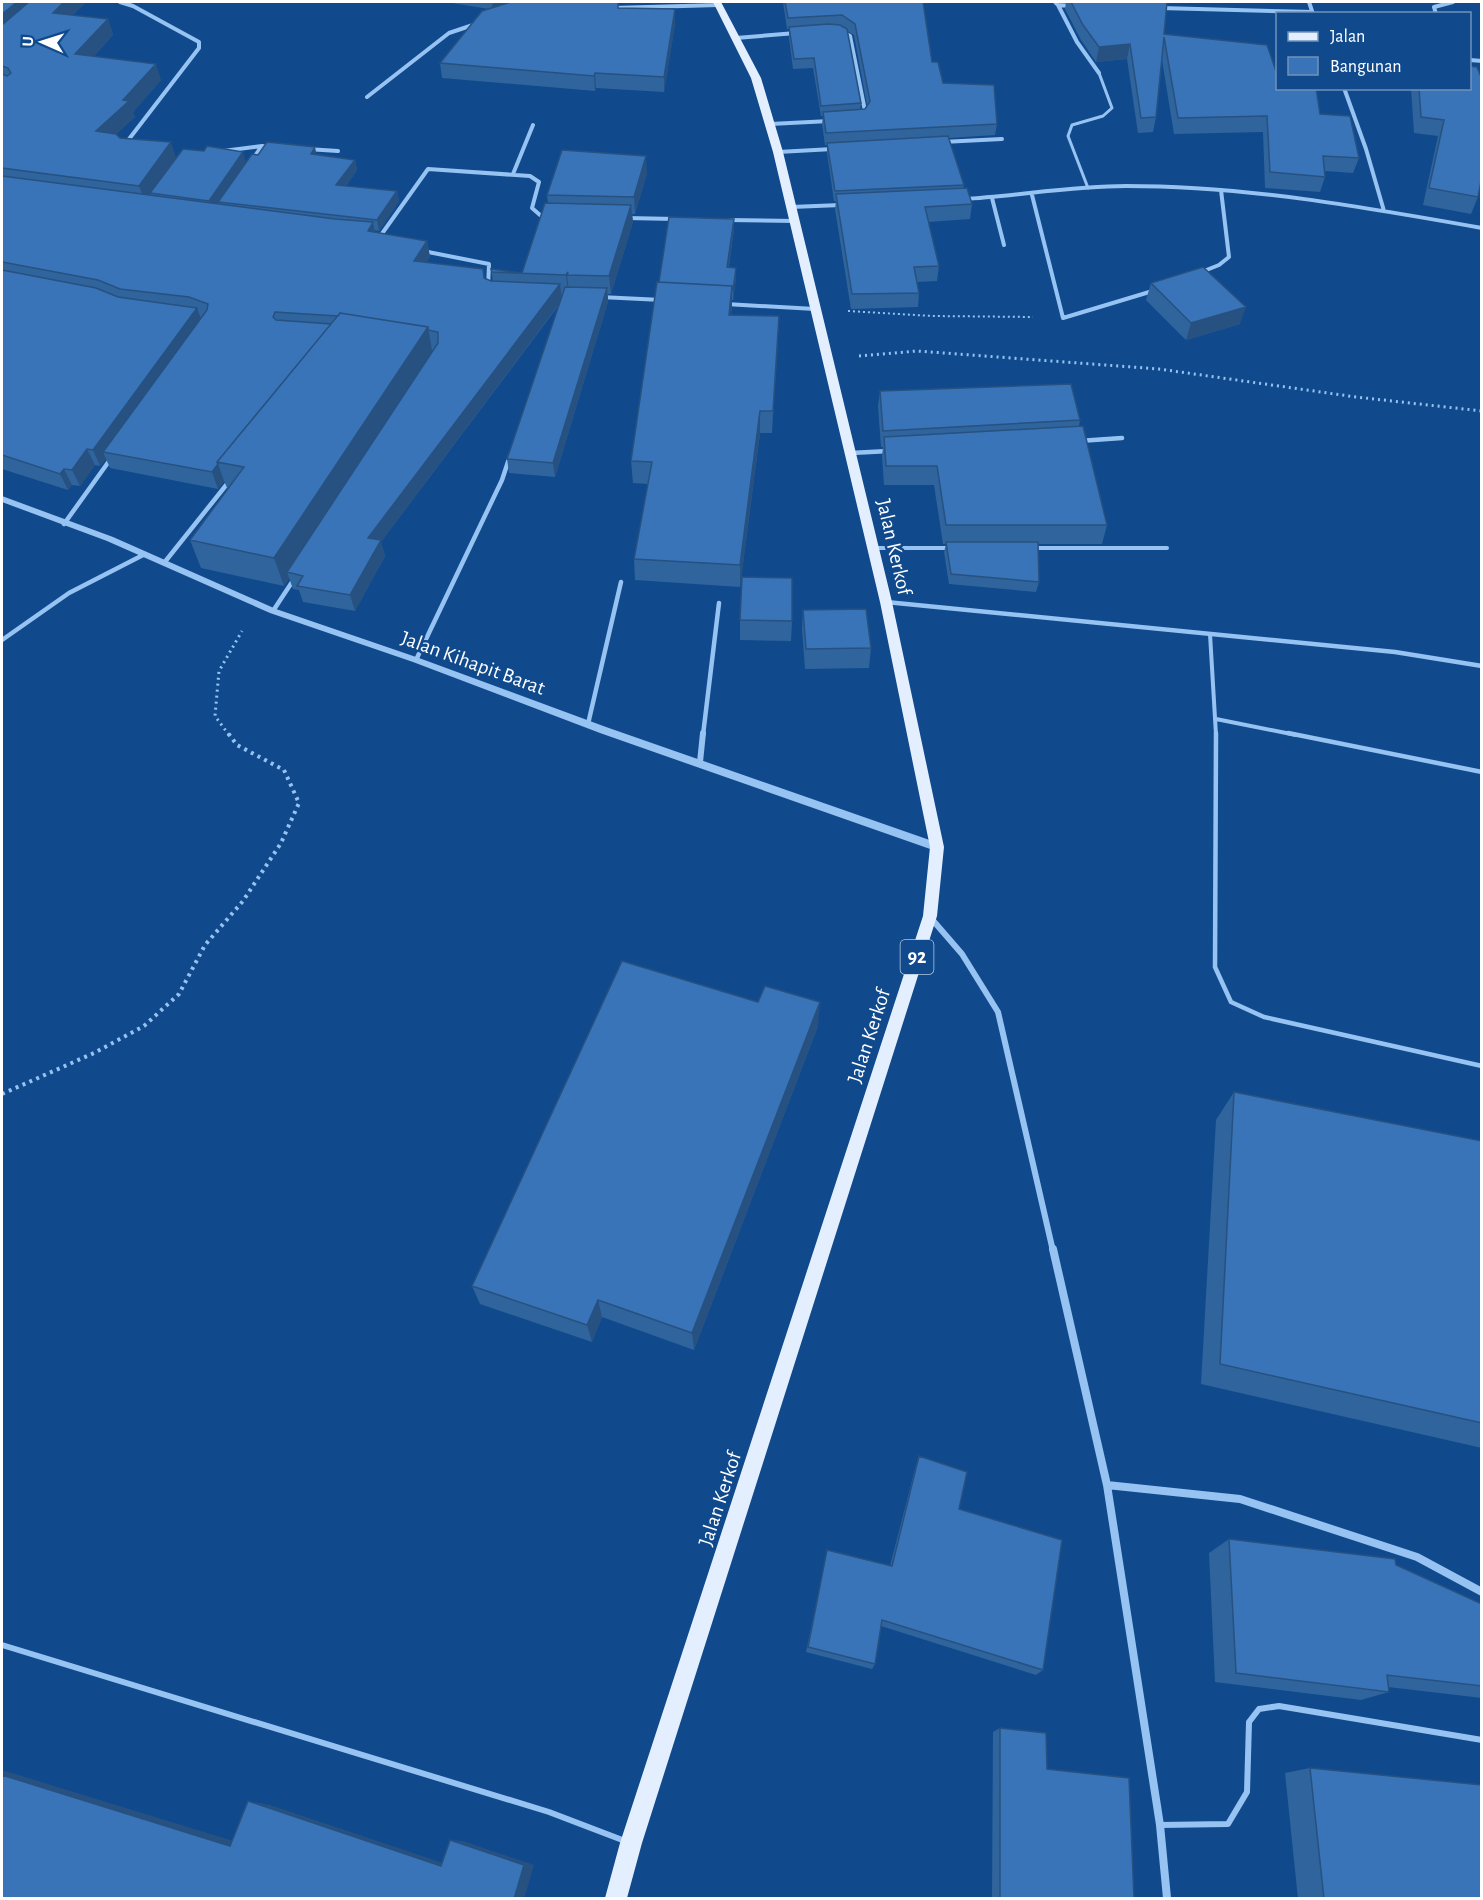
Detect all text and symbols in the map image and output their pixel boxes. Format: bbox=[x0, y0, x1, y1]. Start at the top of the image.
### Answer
north arrow bbox=[12, 12, 72, 72]
legend bbox=[1276, 12, 1471, 90]
text: Jalan bbox=[1330, 28, 1365, 46]
text: U bbox=[20, 36, 36, 47]
text: Bangunan bbox=[1330, 58, 1402, 76]
street label: Jalan Kerkof bbox=[873, 497, 916, 599]
street label: Jalan Kihapit Barat bbox=[398, 627, 548, 699]
road number: 92 bbox=[900, 940, 934, 974]
street label: Jalan Kerkof bbox=[844, 985, 895, 1086]
street label: Jalan Kerkof bbox=[695, 1448, 746, 1549]

